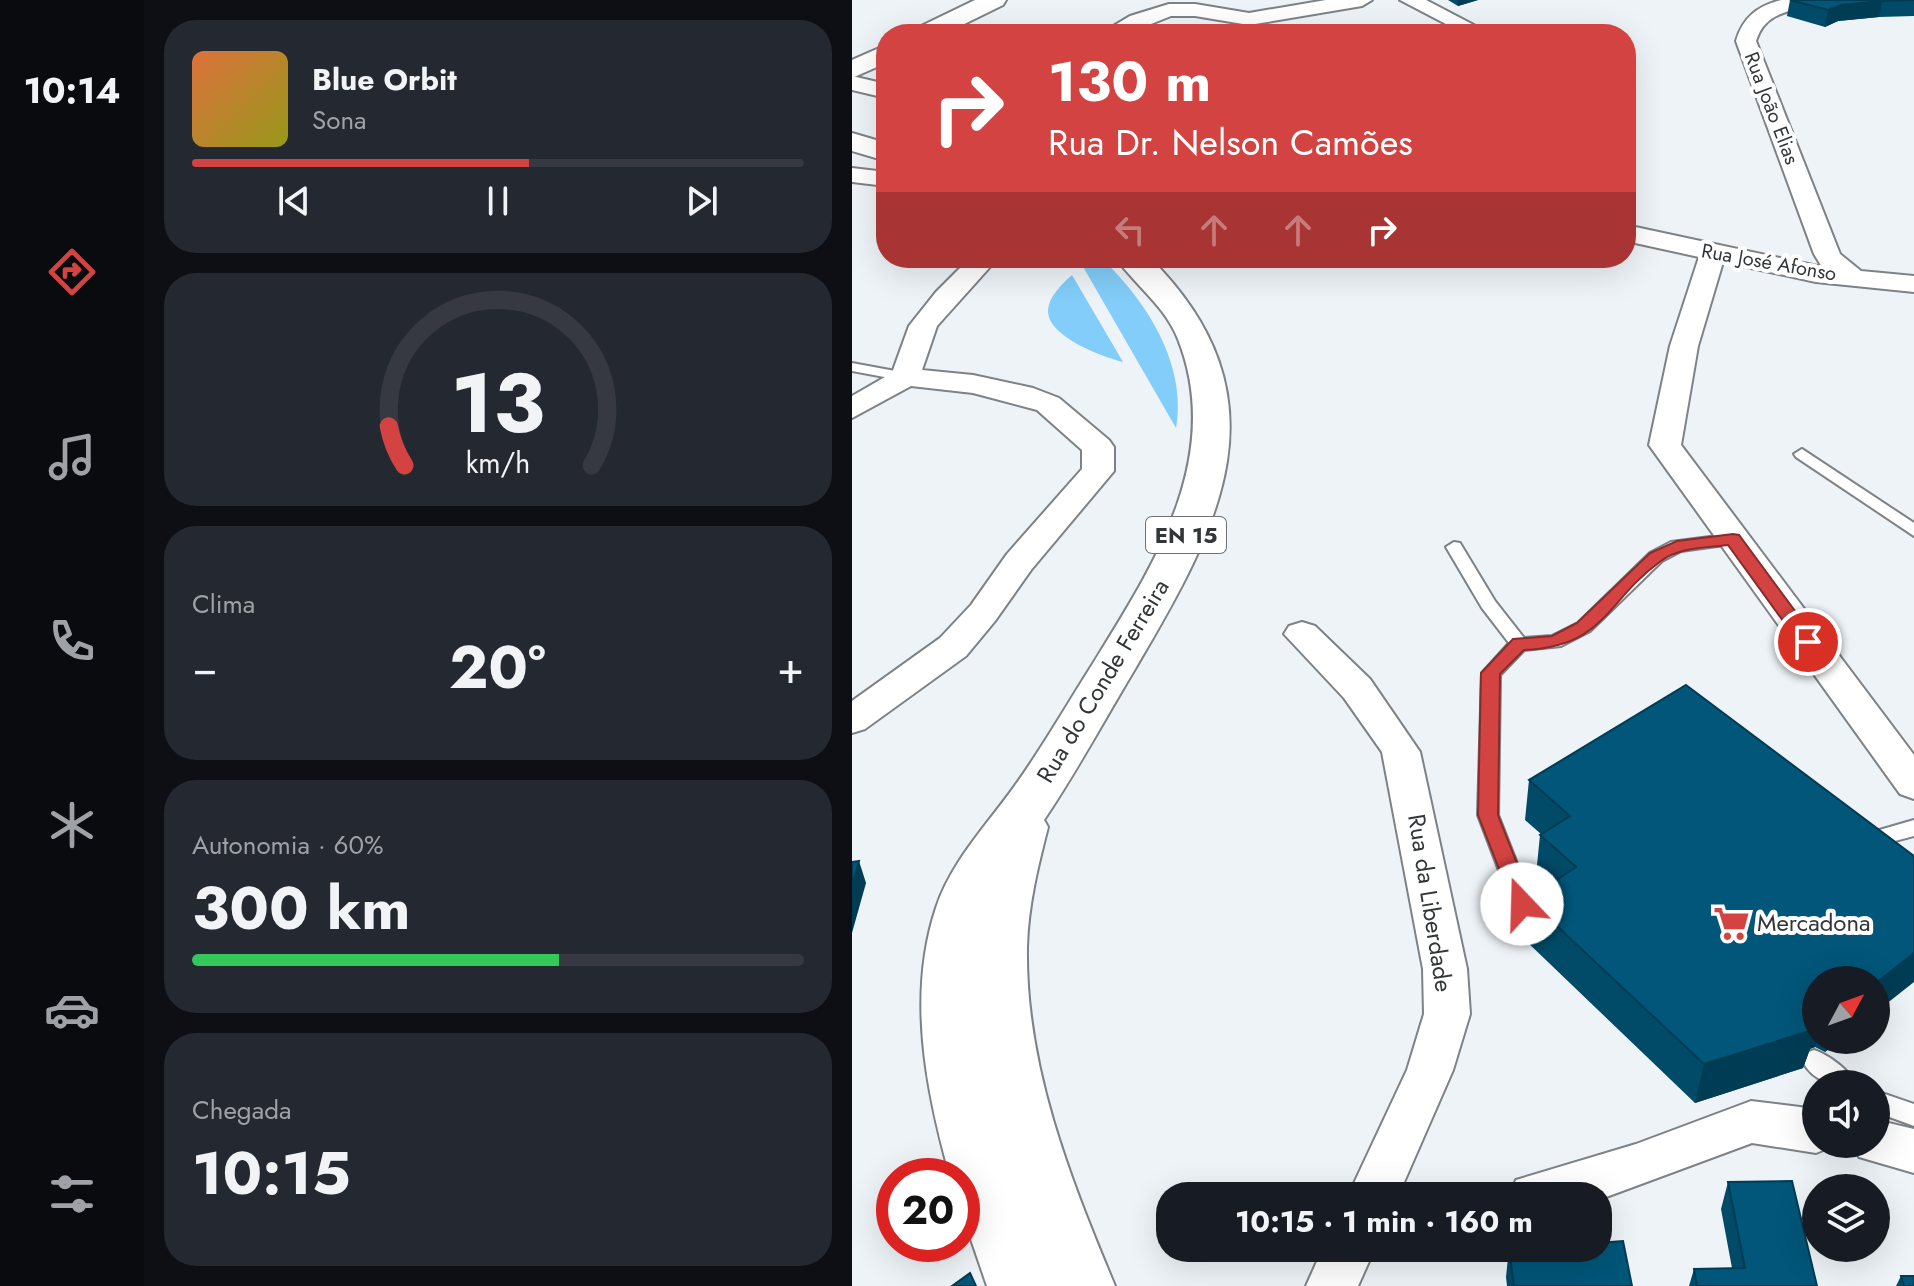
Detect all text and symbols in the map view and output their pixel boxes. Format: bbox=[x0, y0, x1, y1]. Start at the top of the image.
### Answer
text: 130 m bbox=[1048, 41, 1211, 122]
street label: Rua João Elias bbox=[1737, 48, 1806, 169]
icon: right bbox=[916, 56, 1020, 160]
text: Blue Orbit bbox=[312, 58, 457, 101]
text: 10:14 bbox=[23, 64, 121, 116]
text: Sona bbox=[312, 101, 367, 139]
text: Rua Dr. Nelson Camões bbox=[1048, 116, 1413, 168]
icon: previous bbox=[272, 179, 316, 223]
icon: pause bbox=[476, 179, 520, 223]
icon: next bbox=[680, 179, 724, 223]
icon: left bbox=[1108, 208, 1152, 252]
icon: ahead bbox=[1192, 208, 1236, 252]
icon: ahead bbox=[1276, 208, 1320, 252]
icon: right bbox=[1360, 208, 1404, 252]
street label: Rua José Afonso bbox=[1699, 236, 1839, 289]
icon: directions bbox=[44, 244, 100, 300]
text: 13 bbox=[451, 342, 545, 462]
icon: music bbox=[44, 429, 100, 485]
text: km/h bbox=[466, 442, 530, 484]
road number: EN 15 bbox=[1146, 517, 1226, 553]
street label: Rua do Conde Ferreira bbox=[1028, 572, 1177, 789]
text: Clima bbox=[192, 585, 255, 623]
pin bbox=[1774, 608, 1842, 676]
icon: phone bbox=[44, 613, 100, 669]
icon: arrive bbox=[1786, 620, 1830, 664]
text: 20° bbox=[449, 624, 546, 711]
text: − bbox=[192, 636, 218, 700]
text: + bbox=[777, 636, 804, 700]
icon: climate bbox=[44, 797, 100, 853]
street label: Rua da Liberdade bbox=[1399, 811, 1462, 994]
text: Autonomia · 60% bbox=[192, 826, 384, 864]
position arrow bbox=[1480, 862, 1564, 946]
text: 300 km bbox=[192, 865, 411, 952]
supermarket icon: Mercadona bbox=[1712, 904, 1750, 942]
place label: Mercadona bbox=[1757, 905, 1871, 940]
north arrow bbox=[1802, 966, 1890, 1054]
map controls bbox=[1802, 966, 1890, 1262]
icon: car bbox=[44, 982, 100, 1038]
button: sound bbox=[1802, 1070, 1890, 1158]
text: Chegada bbox=[192, 1091, 292, 1129]
text: 10:15 bbox=[192, 1130, 351, 1217]
speed limit sign: 20 bbox=[876, 1158, 980, 1262]
icon: filters bbox=[44, 1166, 100, 1222]
button: layers bbox=[1802, 1174, 1890, 1262]
text: 10:15 · 1 min · 160 m bbox=[1235, 1200, 1533, 1243]

